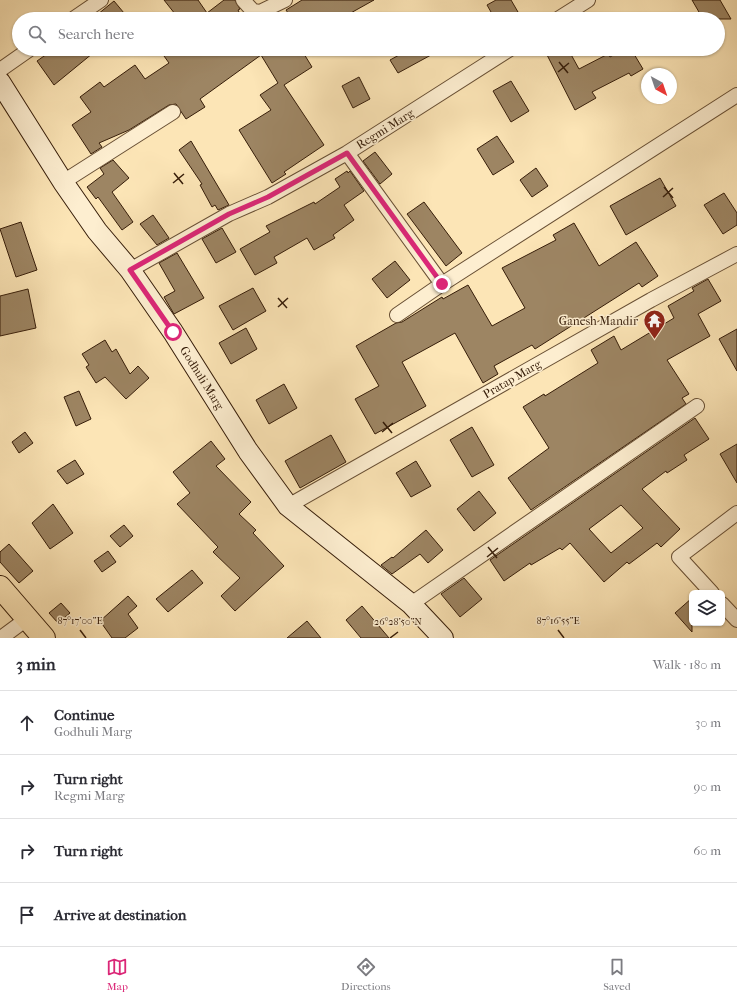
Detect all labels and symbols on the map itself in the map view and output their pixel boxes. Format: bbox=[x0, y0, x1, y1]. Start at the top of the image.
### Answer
north arrow bbox=[641, 68, 677, 104]
street label: Regmi Marg bbox=[354, 106, 417, 152]
route end bbox=[433, 275, 451, 293]
temple icon: Ganesh Mandir bbox=[641, 308, 667, 341]
place label: Ganesh Mandir bbox=[559, 314, 639, 328]
route start bbox=[164, 323, 182, 341]
street label: Godhuli Marg bbox=[177, 344, 227, 413]
street label: Pratap Marg bbox=[480, 356, 544, 401]
text: 87°17'00"E bbox=[57, 615, 103, 627]
text: 87°16'55"E bbox=[536, 615, 580, 627]
text: 26°28'50"N bbox=[374, 616, 422, 628]

